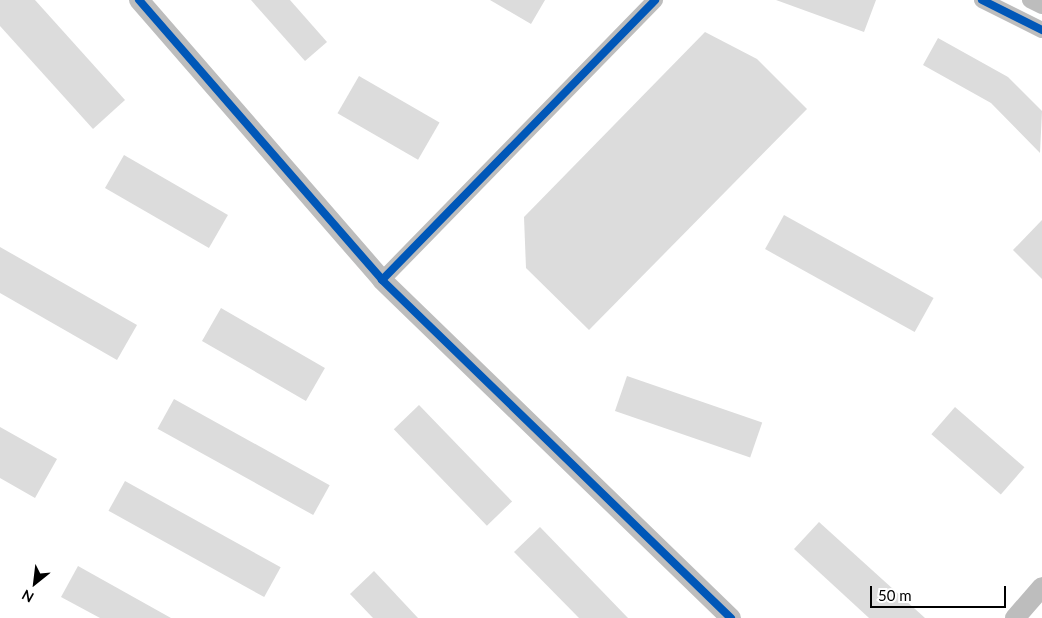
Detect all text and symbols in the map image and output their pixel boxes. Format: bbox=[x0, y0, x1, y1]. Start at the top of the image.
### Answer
north arrow bbox=[10, 558, 60, 608]
scale bar bbox=[872, 576, 1008, 608]
text: 50 m bbox=[878, 586, 912, 604]
text: N bbox=[19, 587, 36, 607]

